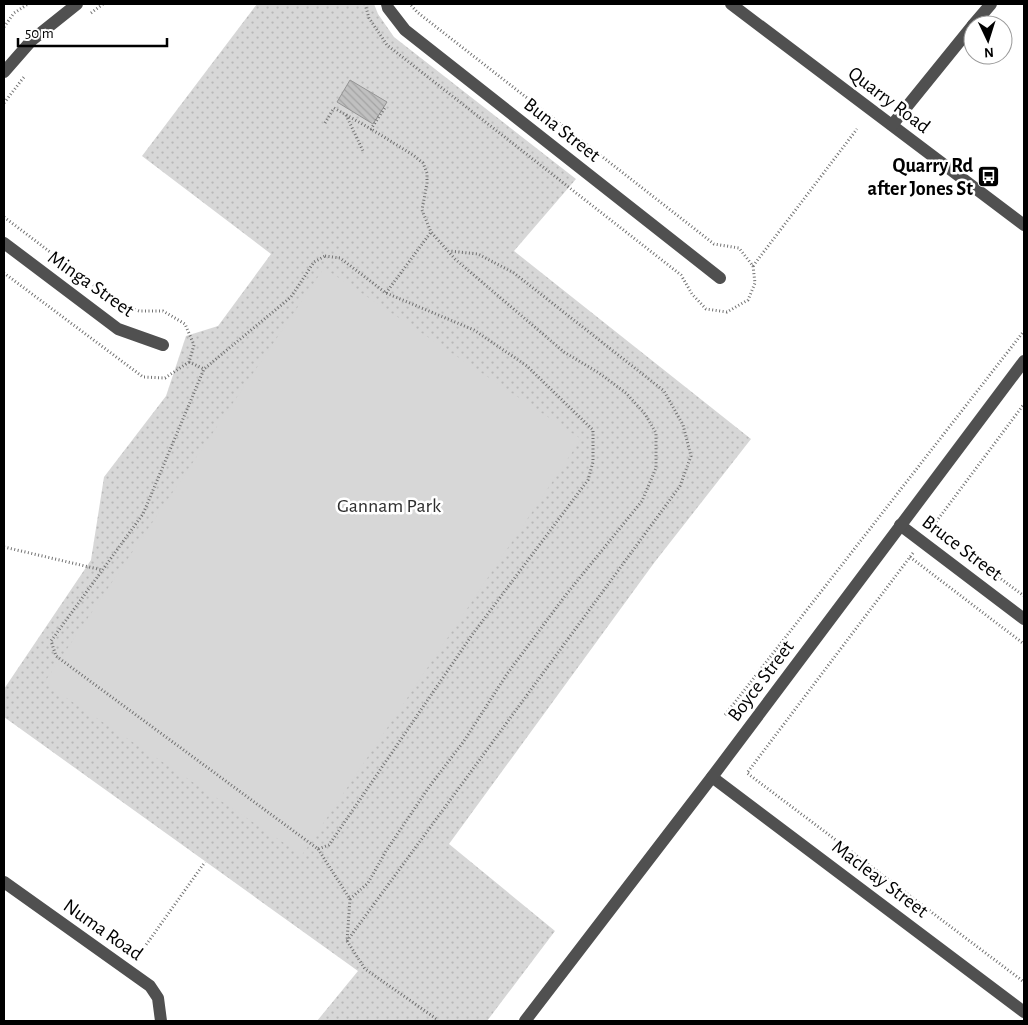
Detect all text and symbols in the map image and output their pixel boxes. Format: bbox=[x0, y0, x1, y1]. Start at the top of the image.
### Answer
scale bar bbox=[18, 15, 166, 47]
north arrow bbox=[963, 15, 1013, 65]
text: 50 m bbox=[25, 26, 54, 41]
text: N bbox=[983, 45, 994, 59]
street label: Quarry Road bbox=[844, 63, 934, 137]
street label: Buna Street bbox=[520, 94, 604, 166]
place label: Quarry Rd after Jones St bbox=[867, 156, 973, 199]
bus stop icon: Quarry Rd after Jones St bbox=[977, 165, 1001, 189]
street label: Minga Street bbox=[44, 247, 138, 321]
park label: Gannam Park bbox=[337, 496, 441, 516]
street label: Bruce Street bbox=[918, 512, 1006, 585]
street label: Boyce Street bbox=[724, 636, 798, 725]
street label: Macleay Street bbox=[828, 837, 932, 922]
street label: Numa Road bbox=[60, 895, 146, 965]

